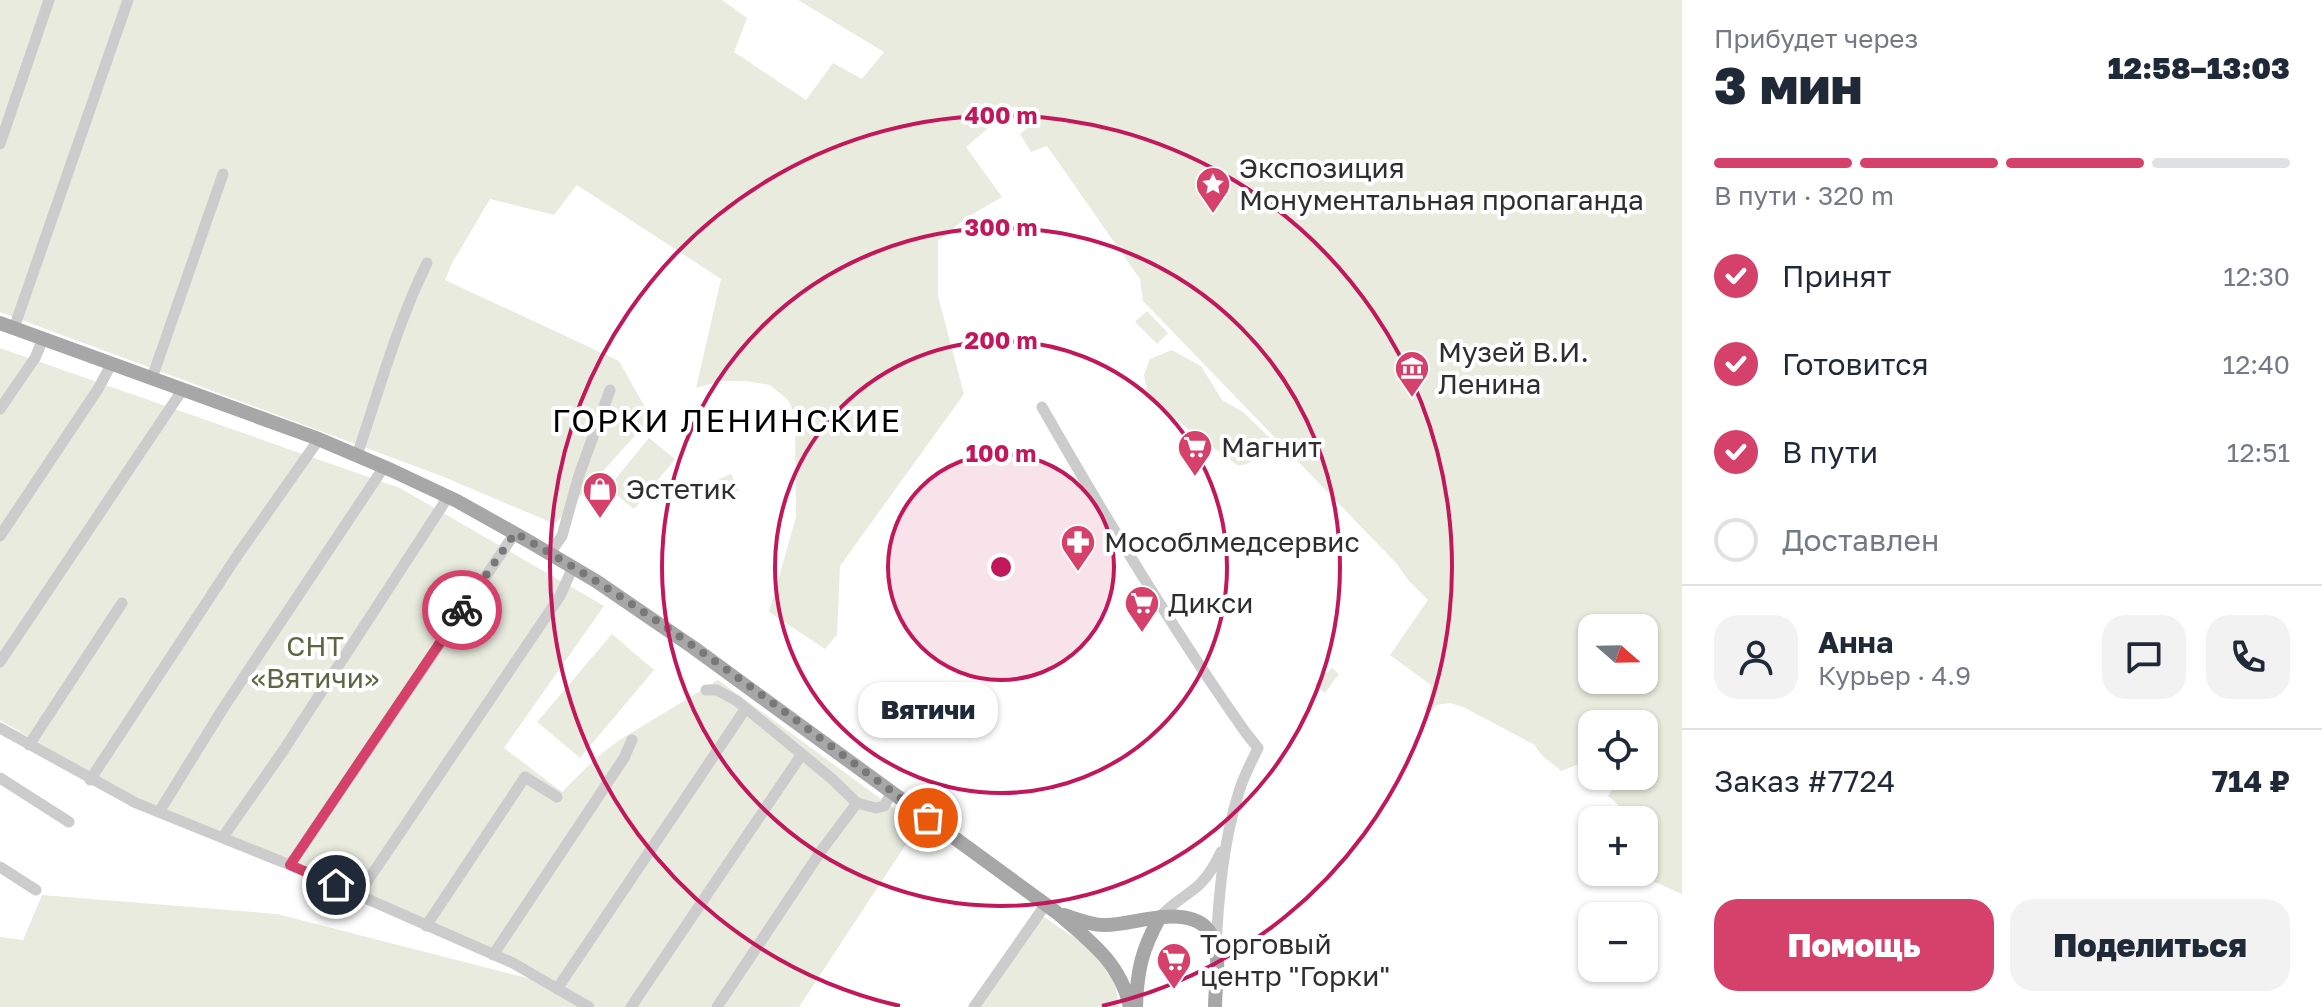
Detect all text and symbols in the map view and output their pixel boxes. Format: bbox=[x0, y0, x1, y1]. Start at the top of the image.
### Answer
text: Прибудет через bbox=[1714, 23, 1918, 54]
text: 12:58–13:03 bbox=[2108, 50, 2290, 86]
text: 3 мин bbox=[1714, 53, 1862, 115]
text: 400 m bbox=[964, 100, 1038, 129]
place label: Экспозиция Монументальная пропаганда bbox=[1239, 151, 1644, 216]
place icon: Экспозиция Монументальная пропаганда bbox=[1194, 165, 1232, 215]
text: В пути · 320 m bbox=[1714, 180, 1894, 211]
text: 300 m bbox=[965, 212, 1037, 241]
icon: check bbox=[1714, 254, 1758, 298]
text: Принят bbox=[1782, 258, 1891, 294]
text: 12:30 bbox=[2223, 261, 2290, 292]
text: 200 m bbox=[965, 325, 1037, 354]
place label: Музей В.И. Ленина bbox=[1438, 335, 1589, 400]
icon: check bbox=[1714, 342, 1758, 386]
text: Готовится bbox=[1782, 346, 1929, 382]
museum icon: Музей В.И. Ленина bbox=[1393, 349, 1431, 399]
text: 12:40 bbox=[2223, 349, 2290, 380]
district label: ГОРКИ ЛЕНИНСКИЕ bbox=[552, 401, 902, 439]
supermarket icon: Магнит bbox=[1176, 428, 1214, 478]
place label: Магнит bbox=[1221, 430, 1322, 463]
icon: check bbox=[1714, 430, 1758, 474]
text: В пути bbox=[1782, 434, 1878, 470]
text: 12:51 bbox=[2227, 437, 2290, 468]
text: 100 m bbox=[966, 438, 1036, 467]
shop icon: Эстетик bbox=[581, 470, 619, 520]
place label: Эстетик bbox=[626, 472, 737, 505]
text: Доставлен bbox=[1782, 522, 1939, 558]
pharmacy icon: Мособлмедсервис bbox=[1059, 523, 1097, 573]
place label: Мособлмедсервис bbox=[1104, 525, 1360, 558]
centre of rings bbox=[987, 553, 1015, 581]
courier bbox=[422, 570, 502, 650]
supermarket icon: Дикси bbox=[1123, 584, 1161, 634]
place label: Дикси bbox=[1168, 586, 1253, 619]
icon: bike bbox=[440, 588, 484, 632]
north arrow bbox=[1578, 614, 1658, 694]
map controls bbox=[1578, 614, 1658, 982]
button: person bbox=[1714, 615, 1798, 699]
button: chat bbox=[2102, 615, 2186, 699]
button: phone bbox=[2206, 615, 2290, 699]
text: Анна bbox=[1818, 624, 1893, 660]
park label: СНТ «Вятичи» bbox=[251, 629, 379, 694]
text: Курьер · 4.9 bbox=[1818, 660, 1971, 691]
callout: Вятичи bbox=[858, 682, 998, 738]
text: Вятичи bbox=[881, 694, 975, 725]
button: locate bbox=[1578, 710, 1658, 790]
text: Заказ #7724 bbox=[1714, 763, 1895, 799]
text: 714 ₽ bbox=[2212, 763, 2290, 799]
pin bbox=[894, 784, 962, 852]
icon: bag bbox=[906, 796, 950, 840]
button: + bbox=[1578, 806, 1658, 886]
pin bbox=[302, 851, 370, 919]
icon: home bbox=[314, 863, 358, 907]
button: Помощь bbox=[1714, 899, 1994, 991]
button: Поделиться bbox=[2010, 899, 2290, 991]
button: − bbox=[1578, 902, 1658, 982]
place label: Торговый центр "Горки" bbox=[1200, 927, 1390, 992]
supermarket icon: Торговый центр "Горки" bbox=[1155, 941, 1193, 991]

